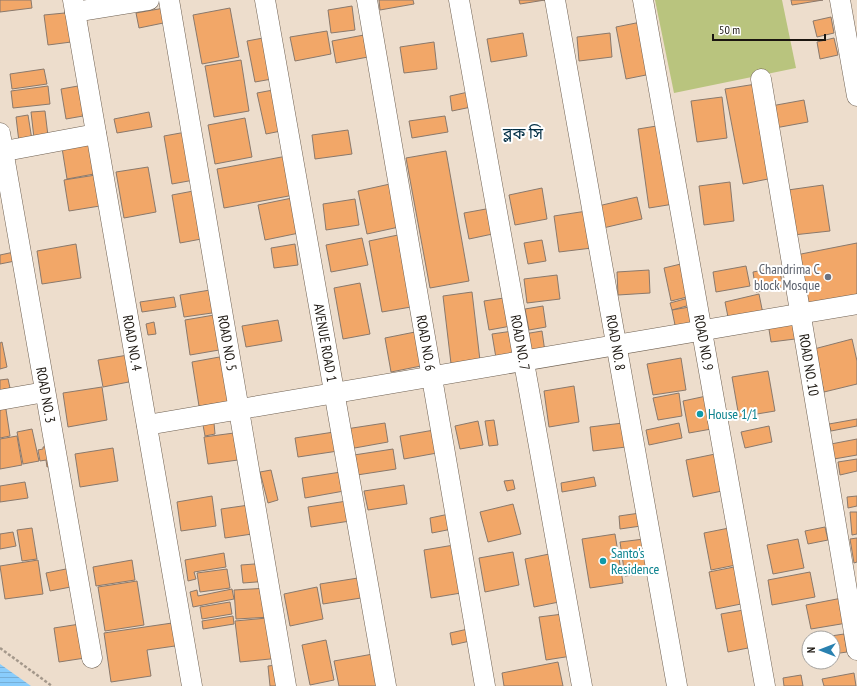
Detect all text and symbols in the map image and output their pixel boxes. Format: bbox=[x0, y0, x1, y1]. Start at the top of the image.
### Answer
scale bar bbox=[713, 16, 825, 42]
text: 50 m bbox=[719, 22, 740, 37]
district label: ব্লক সি bbox=[502, 123, 544, 143]
place label: Chandrima C block Mosque bbox=[754, 260, 821, 294]
marker: Chandrima C block Mosque bbox=[823, 272, 833, 282]
street label: AVENUE ROAD 1 bbox=[310, 302, 341, 383]
street label: ROAD NO. 7 bbox=[507, 313, 534, 372]
street label: ROAD NO. 8 bbox=[602, 313, 630, 372]
street label: ROAD NO. 9 bbox=[690, 313, 718, 372]
street label: ROAD NO. 4 bbox=[119, 314, 146, 373]
street label: ROAD NO. 5 bbox=[214, 314, 241, 372]
street label: ROAD NO. 6 bbox=[412, 314, 440, 372]
street label: ROAD NO. 10 bbox=[795, 333, 823, 397]
street label: ROAD NO. 3 bbox=[32, 366, 60, 424]
place label: House 1/1 bbox=[708, 405, 758, 423]
marker: House 1/1 bbox=[695, 409, 705, 419]
place label: Santo's Residence bbox=[611, 544, 659, 578]
marker: Santo's Residence bbox=[598, 556, 608, 566]
north arrow bbox=[801, 630, 841, 670]
text: N bbox=[804, 647, 818, 653]

